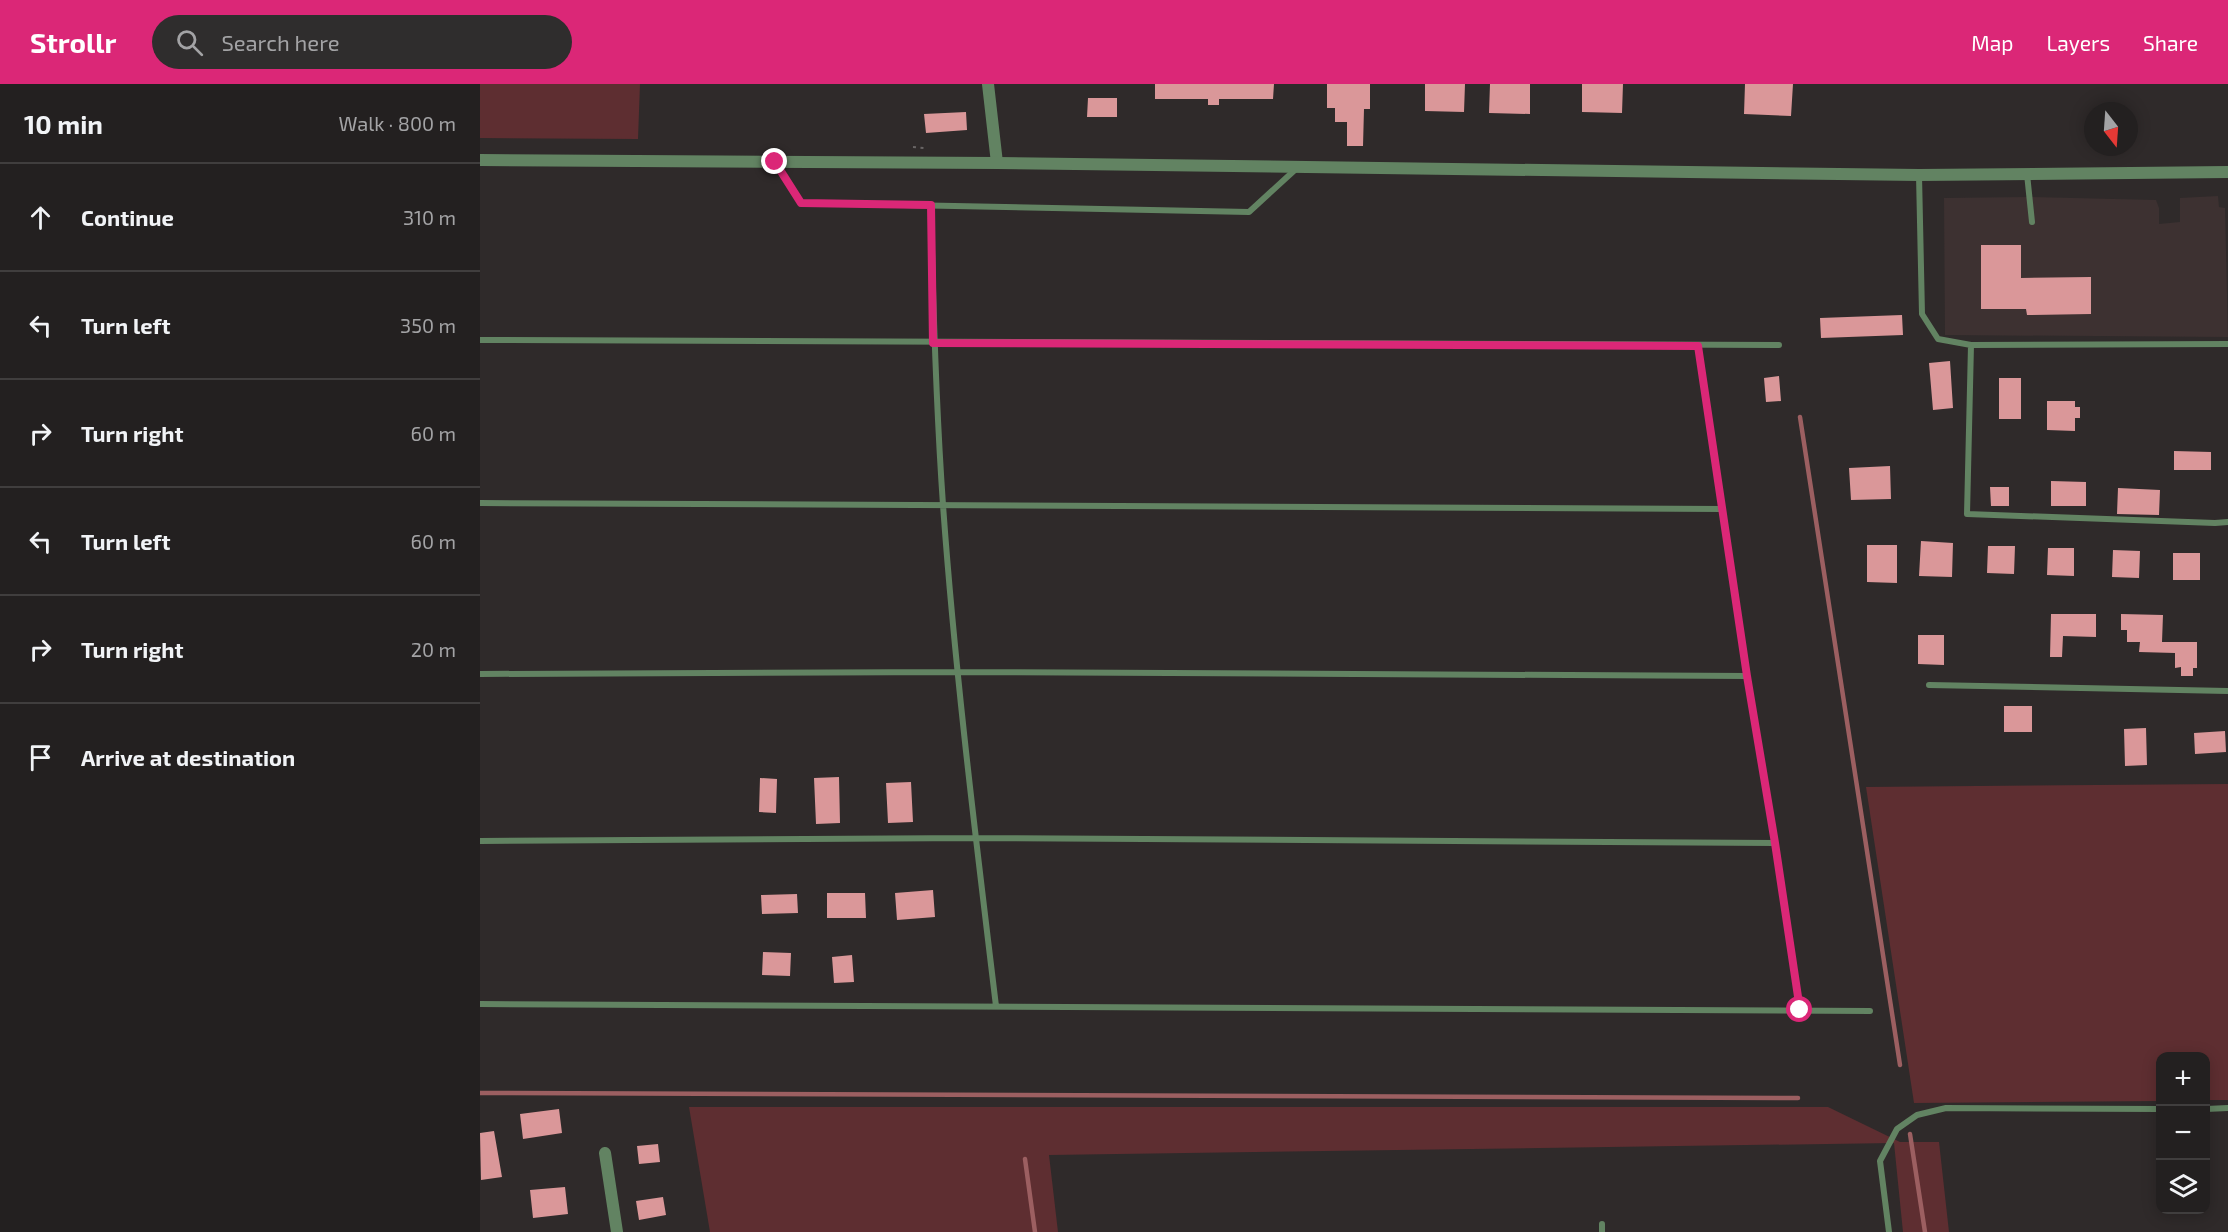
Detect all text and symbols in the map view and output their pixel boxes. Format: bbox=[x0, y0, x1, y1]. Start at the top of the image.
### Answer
search box bbox=[152, 15, 572, 69]
text: Strollr bbox=[30, 25, 116, 59]
icon: search bbox=[173, 26, 206, 59]
text: Search here bbox=[221, 29, 340, 55]
text: Map bbox=[1971, 30, 2013, 55]
text: Layers bbox=[2046, 30, 2110, 55]
text: Share bbox=[2143, 30, 2198, 55]
north arrow bbox=[2084, 102, 2138, 156]
text: 10 min bbox=[24, 108, 103, 139]
text: Walk · 800 m bbox=[339, 111, 456, 135]
route end bbox=[761, 148, 787, 174]
icon: ahead bbox=[24, 201, 57, 234]
text: Continue bbox=[81, 204, 174, 230]
text: 310 m bbox=[403, 205, 456, 229]
icon: left bbox=[24, 309, 57, 342]
text: Turn left bbox=[81, 312, 170, 338]
text: 350 m bbox=[400, 313, 456, 337]
icon: right bbox=[24, 417, 57, 450]
text: Turn right bbox=[81, 420, 183, 446]
text: 60 m bbox=[411, 421, 456, 445]
icon: left bbox=[24, 525, 57, 558]
text: Turn left bbox=[81, 528, 170, 554]
text: 60 m bbox=[411, 529, 456, 553]
icon: right bbox=[24, 633, 57, 666]
text: Turn right bbox=[81, 636, 183, 662]
text: 20 m bbox=[411, 637, 456, 661]
icon: arrive bbox=[24, 741, 57, 774]
text: Arrive at destination bbox=[81, 744, 295, 770]
route start bbox=[1786, 996, 1812, 1022]
map controls bbox=[2156, 1052, 2210, 1214]
button: + bbox=[2156, 1052, 2210, 1106]
button: − bbox=[2156, 1106, 2210, 1160]
button: layers bbox=[2156, 1160, 2210, 1214]

